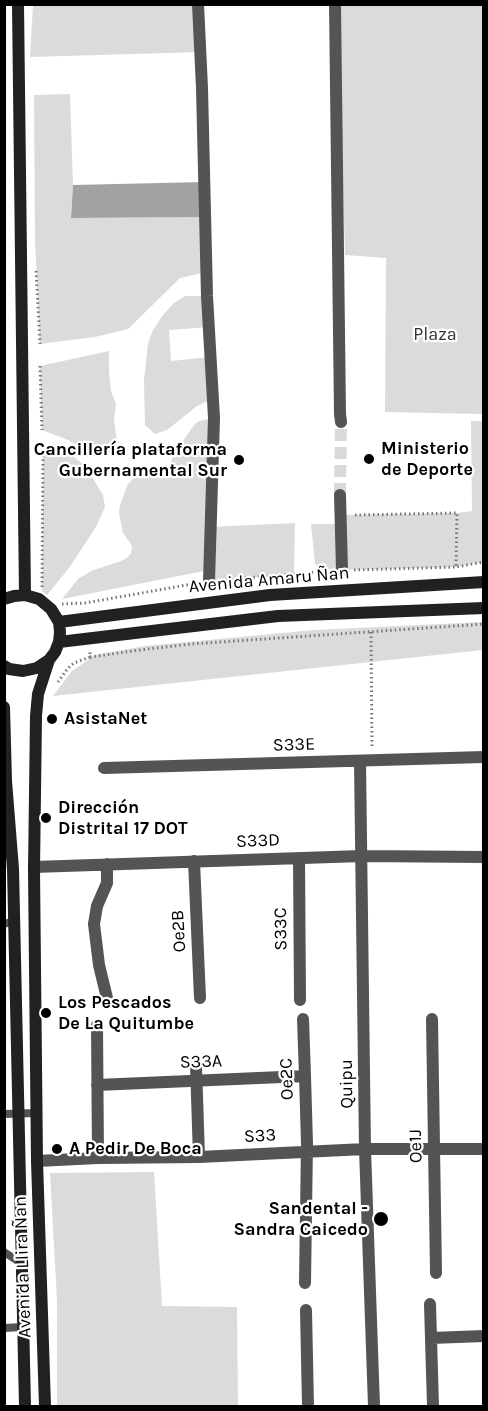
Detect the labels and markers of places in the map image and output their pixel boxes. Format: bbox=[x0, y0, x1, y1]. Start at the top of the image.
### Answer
place label: Ministerio de Deporte bbox=[381, 438, 473, 480]
place label: Cancillería plataforma Gubernamental Sur bbox=[34, 439, 227, 482]
marker: Ministerio de Deporte bbox=[362, 452, 376, 466]
marker: Cancillería plataforma Gubernamental Sur bbox=[232, 453, 246, 467]
place label: AsistaNet bbox=[64, 708, 147, 730]
marker: AsistaNet bbox=[45, 712, 59, 726]
place label: Dirección Distrital 17 DOT bbox=[58, 797, 188, 840]
marker: Dirección Distrital 17 DOT bbox=[39, 811, 53, 825]
place label: Los Pescados De La Quitumbe bbox=[58, 992, 194, 1034]
marker: Los Pescados De La Quitumbe bbox=[39, 1006, 53, 1020]
place label: A Pedir De Boca bbox=[69, 1138, 202, 1160]
marker: A Pedir De Boca bbox=[50, 1142, 64, 1156]
place label: Sandental - Sandra Caicedo bbox=[233, 1198, 368, 1240]
marker: Sandental - Sandra Caicedo bbox=[372, 1210, 390, 1228]

